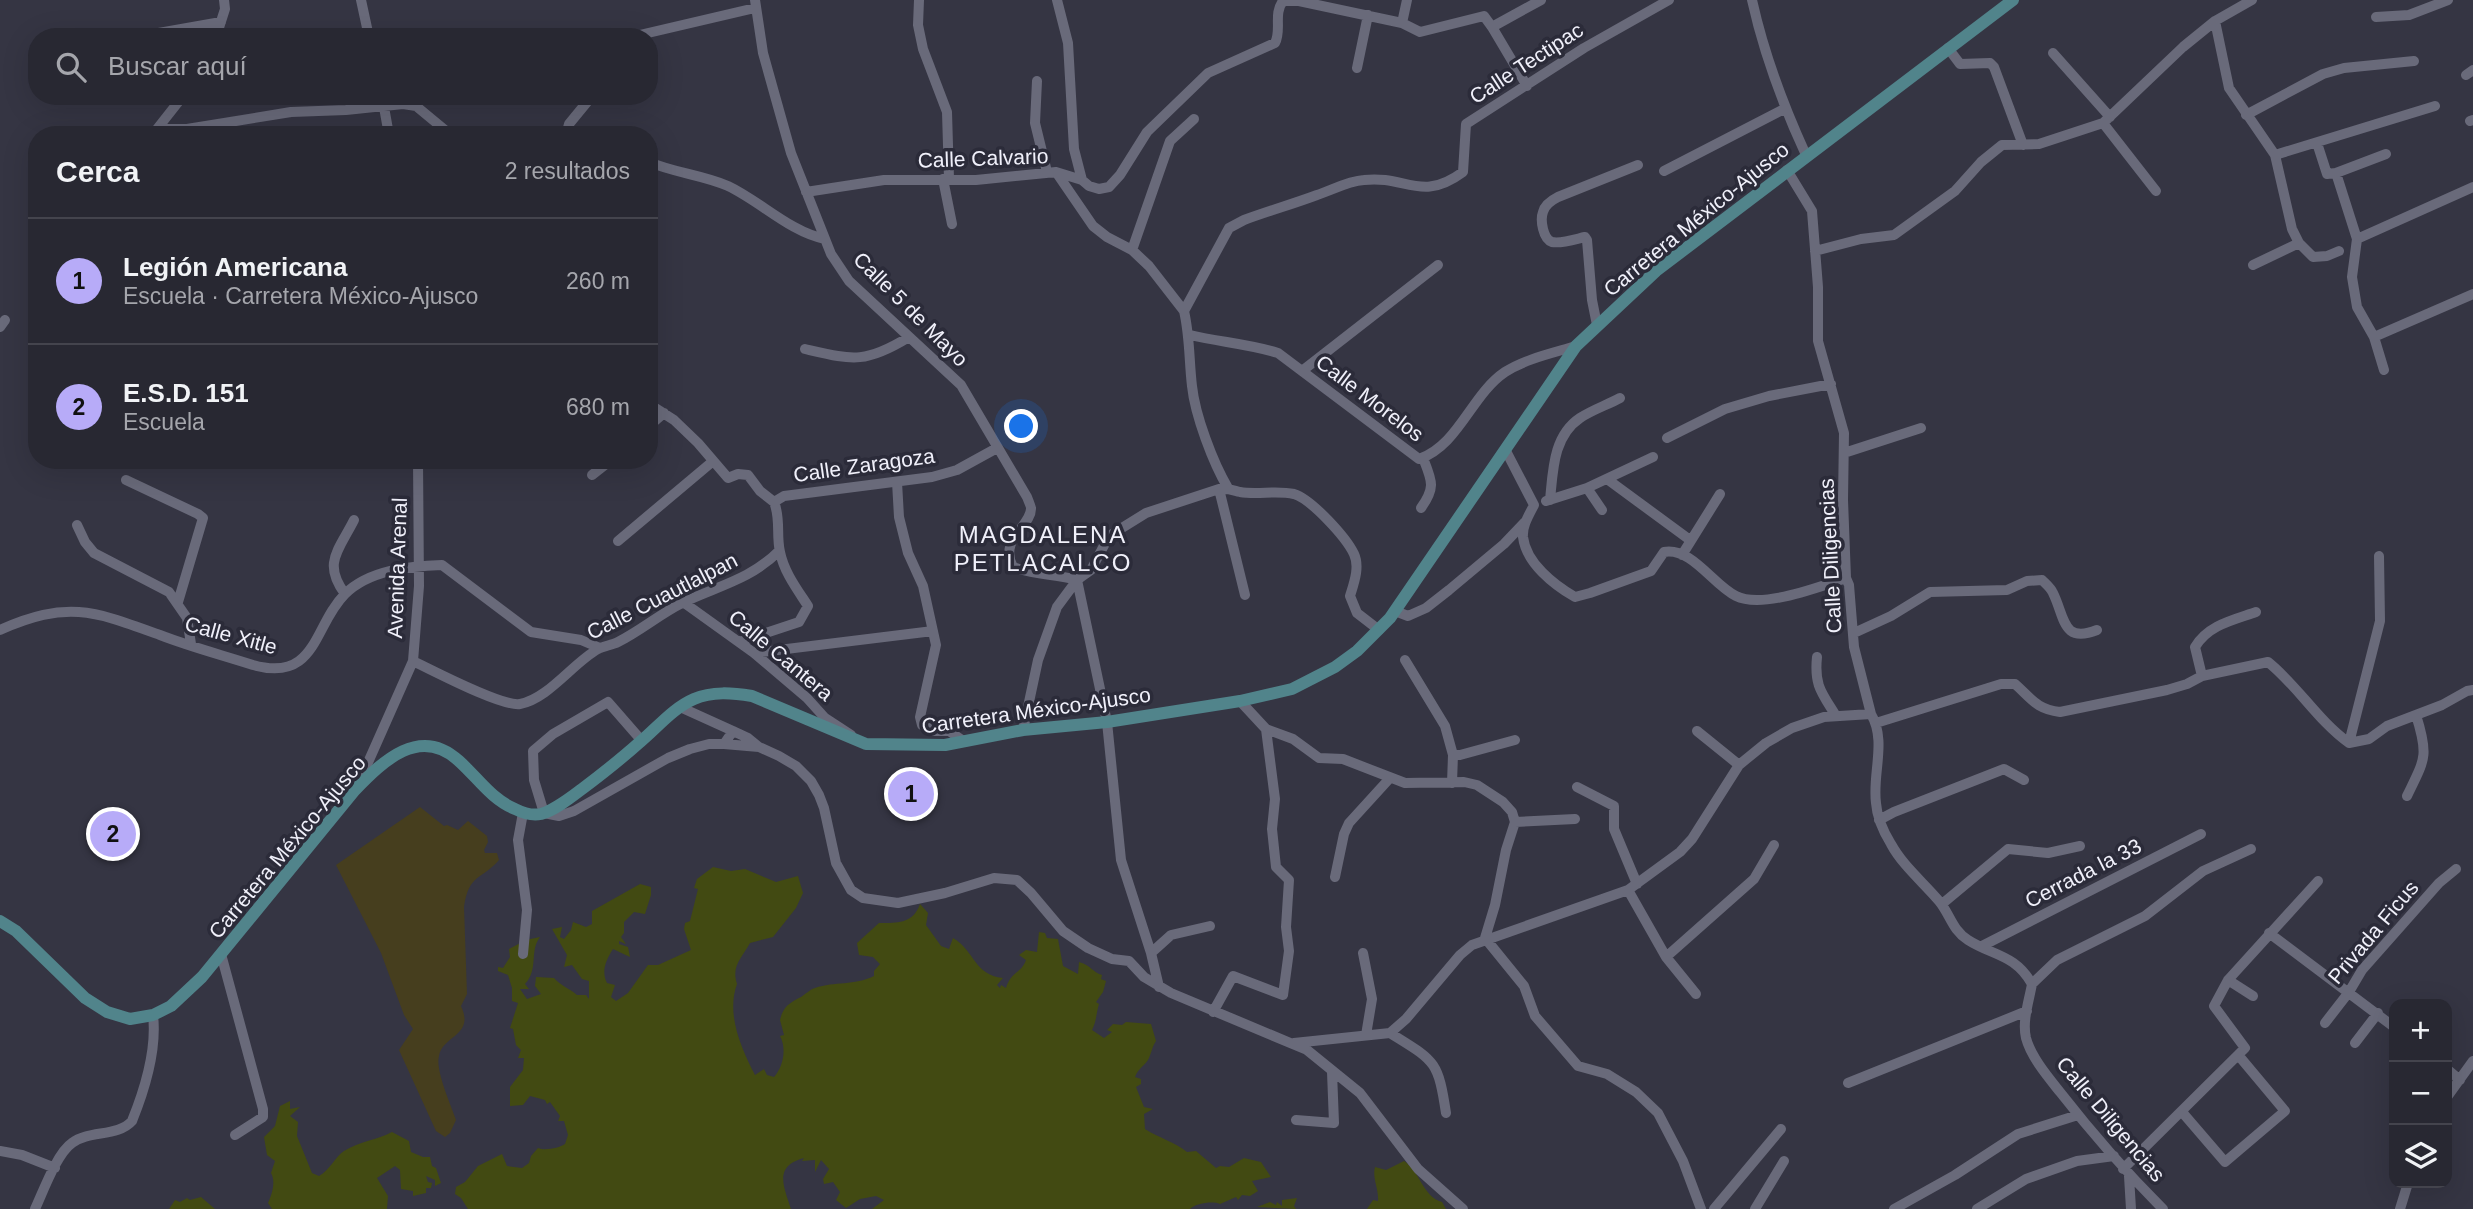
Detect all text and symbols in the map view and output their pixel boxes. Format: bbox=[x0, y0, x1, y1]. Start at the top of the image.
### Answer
street label: Calle Tectipac bbox=[1465, 18, 1587, 108]
search box bbox=[28, 28, 658, 105]
icon: search bbox=[52, 48, 90, 86]
text: Buscar aquí bbox=[108, 51, 247, 81]
street label: Carretera México-Ajusco bbox=[1599, 137, 1793, 301]
street label: Calle Calvario bbox=[917, 144, 1049, 172]
text: Cerca bbox=[56, 155, 139, 188]
text: 2 resultados bbox=[505, 158, 630, 184]
street label: Calle 5 de Mayo bbox=[849, 247, 973, 371]
text: Legión Americana bbox=[123, 252, 347, 282]
text: 1 bbox=[73, 268, 85, 294]
text: 260 m bbox=[566, 268, 630, 294]
text: Escuela · Carretera México-Ajusco bbox=[123, 283, 478, 309]
street label: Calle Morelos bbox=[1312, 350, 1428, 446]
text: E.S.D. 151 bbox=[123, 378, 249, 408]
text: 2 bbox=[73, 394, 85, 420]
text: 680 m bbox=[566, 394, 630, 420]
text: Escuela bbox=[123, 409, 205, 435]
your location bbox=[1004, 409, 1038, 443]
street label: Calle Zaragoza bbox=[792, 444, 936, 486]
street label: Calle Diligencias bbox=[1814, 478, 1846, 634]
street label: Avenida Arenal bbox=[383, 497, 411, 639]
district label: MAGDALENA PETLACALCO bbox=[954, 521, 1132, 576]
street label: Calle Cuautlalpan bbox=[583, 548, 741, 644]
street label: Calle Cantera bbox=[724, 605, 838, 705]
street label: Calle Xitle bbox=[182, 612, 280, 658]
street label: Carretera México-Ajusco bbox=[920, 683, 1152, 737]
street label: Carretera México-Ajusco bbox=[204, 751, 370, 943]
pin: 1 bbox=[888, 768, 934, 820]
pin: 2 bbox=[90, 808, 136, 860]
street label: Cerrada la 33 bbox=[2021, 834, 2145, 912]
street label: Privada Ficus bbox=[2323, 876, 2423, 988]
map controls bbox=[2389, 999, 2452, 1188]
button: + bbox=[2389, 999, 2452, 1062]
street label: Calle Diligencias bbox=[2052, 1052, 2170, 1186]
button: − bbox=[2389, 1062, 2452, 1125]
button: layers bbox=[2389, 1125, 2452, 1188]

